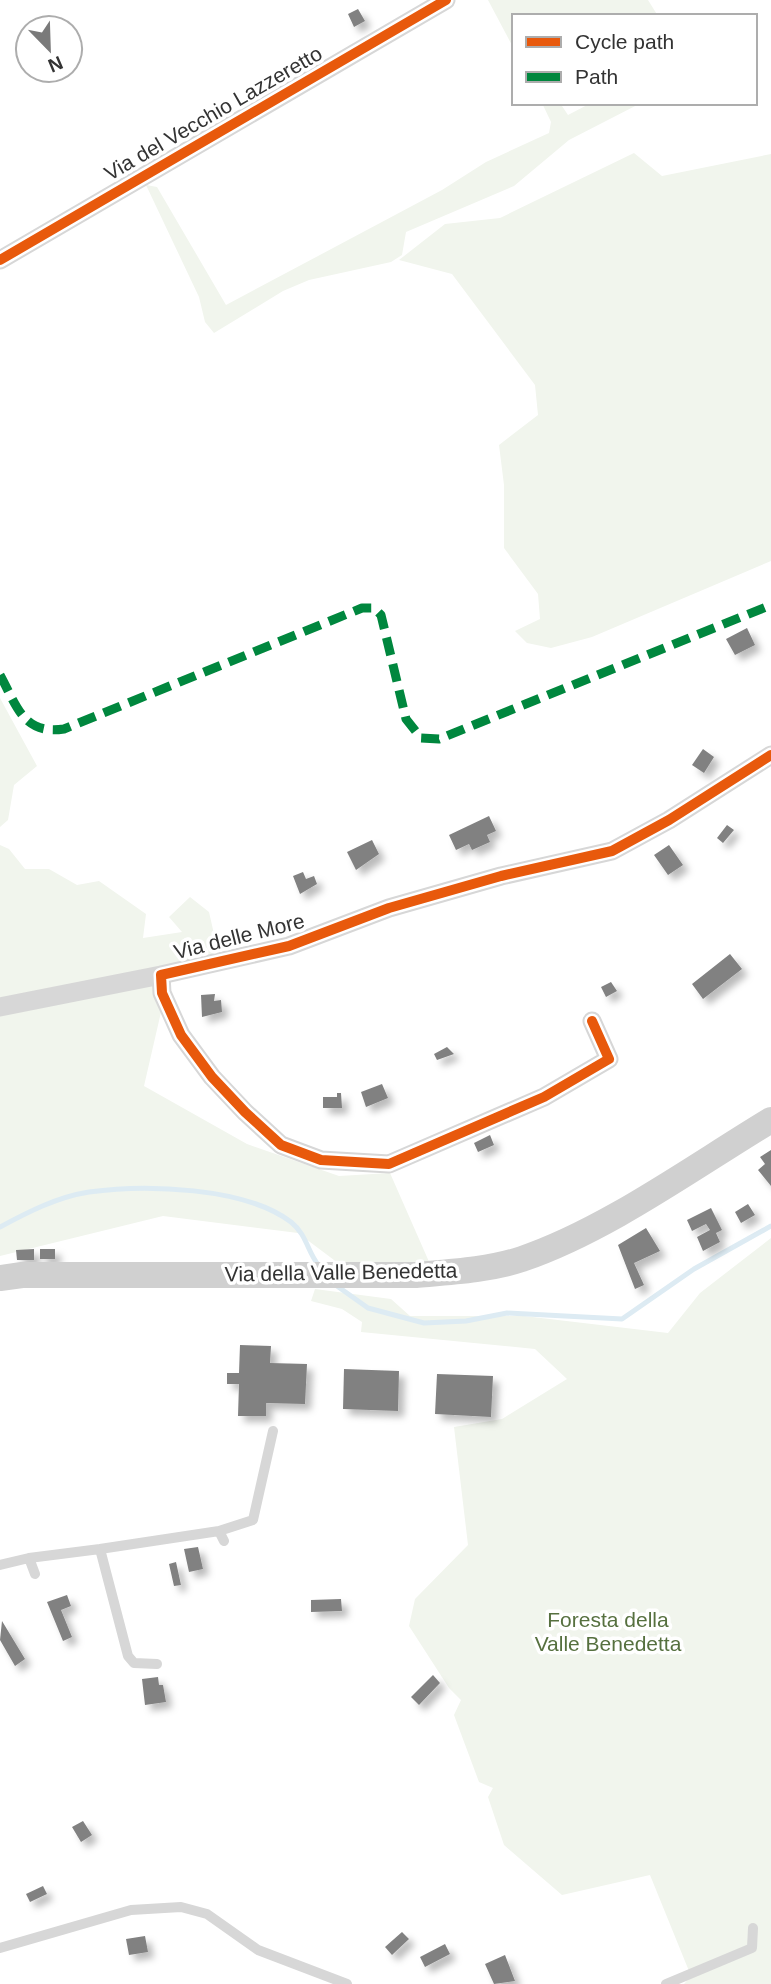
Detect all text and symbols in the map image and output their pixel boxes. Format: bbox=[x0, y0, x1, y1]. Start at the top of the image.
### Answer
north arrow bbox=[14, 14, 84, 84]
legend bbox=[512, 14, 757, 105]
text: Cycle path bbox=[575, 30, 674, 53]
street label: Via del Vecchio Lazzeretto bbox=[100, 41, 326, 185]
text: N bbox=[45, 52, 66, 77]
text: Path bbox=[575, 65, 618, 88]
street label: Via delle More bbox=[171, 909, 307, 963]
street label: Via della Valle Benedetta bbox=[224, 1258, 458, 1286]
park label: Foresta della Valle Benedetta bbox=[535, 1608, 682, 1655]

